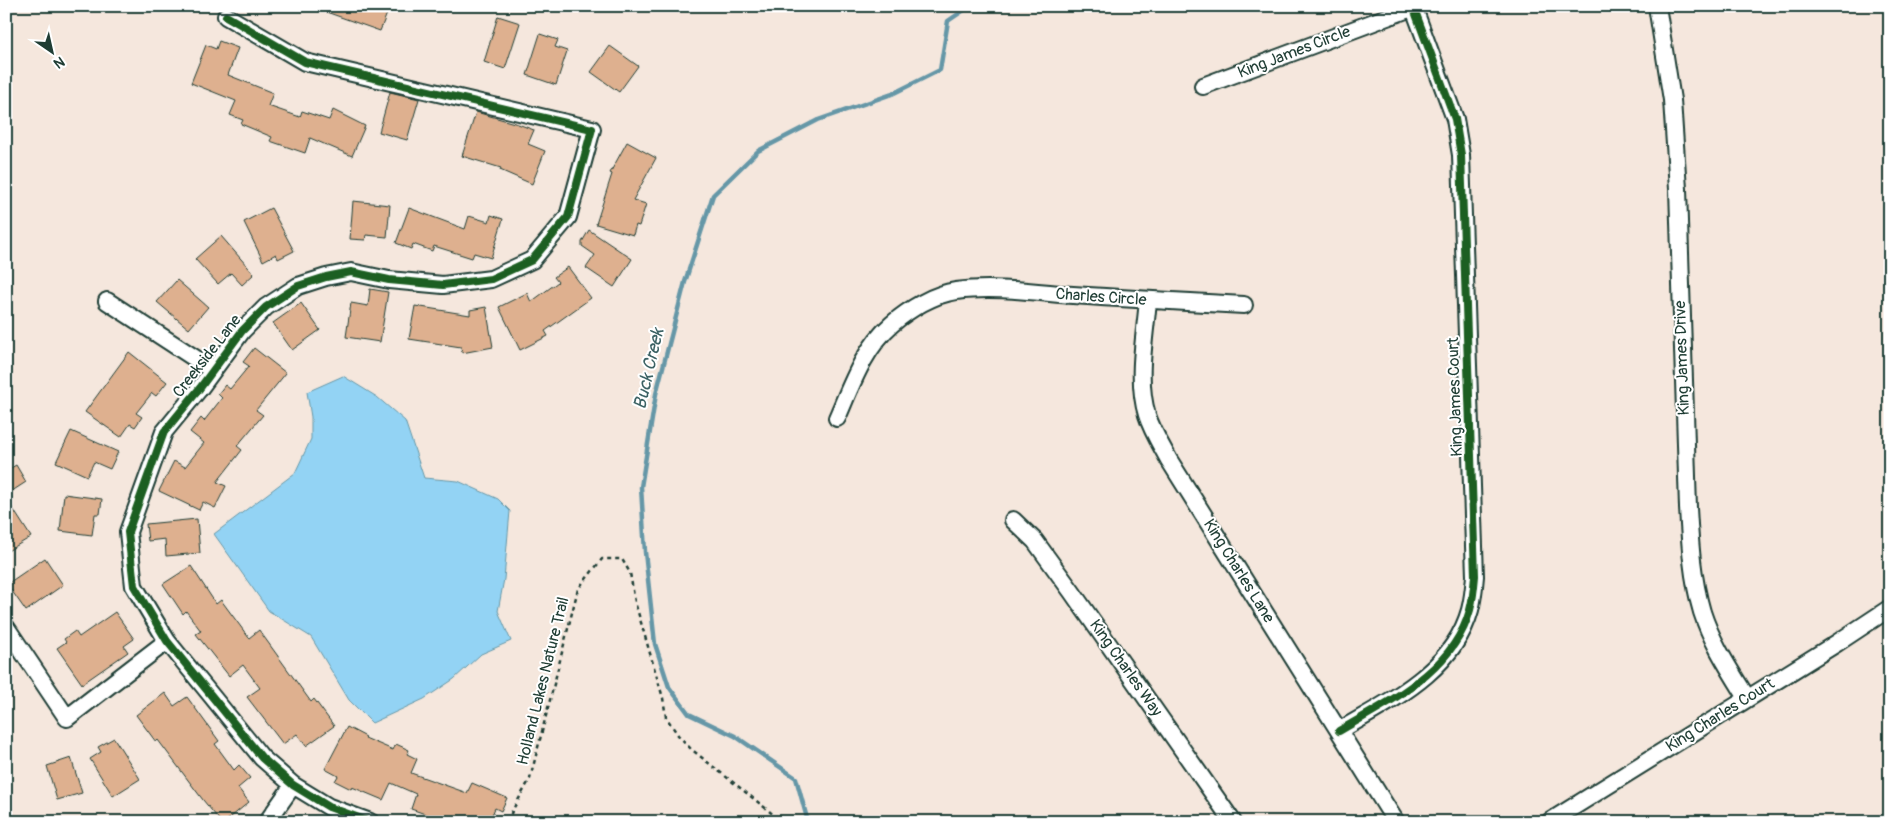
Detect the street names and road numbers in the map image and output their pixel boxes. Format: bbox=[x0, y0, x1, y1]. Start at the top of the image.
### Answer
street label: King James Circle bbox=[1235, 21, 1353, 83]
street label: Charles Circle bbox=[1055, 284, 1147, 310]
street label: King James Drive bbox=[1670, 300, 1694, 416]
street label: Creekside Lane bbox=[168, 310, 246, 402]
street label: King James Court bbox=[1443, 336, 1467, 457]
street label: King Charles Lane bbox=[1199, 515, 1279, 627]
street label: Holland Lakes Nature Trail bbox=[512, 595, 574, 767]
street label: King Charles Way bbox=[1085, 616, 1167, 720]
street label: King Charles Court bbox=[1662, 673, 1779, 756]

